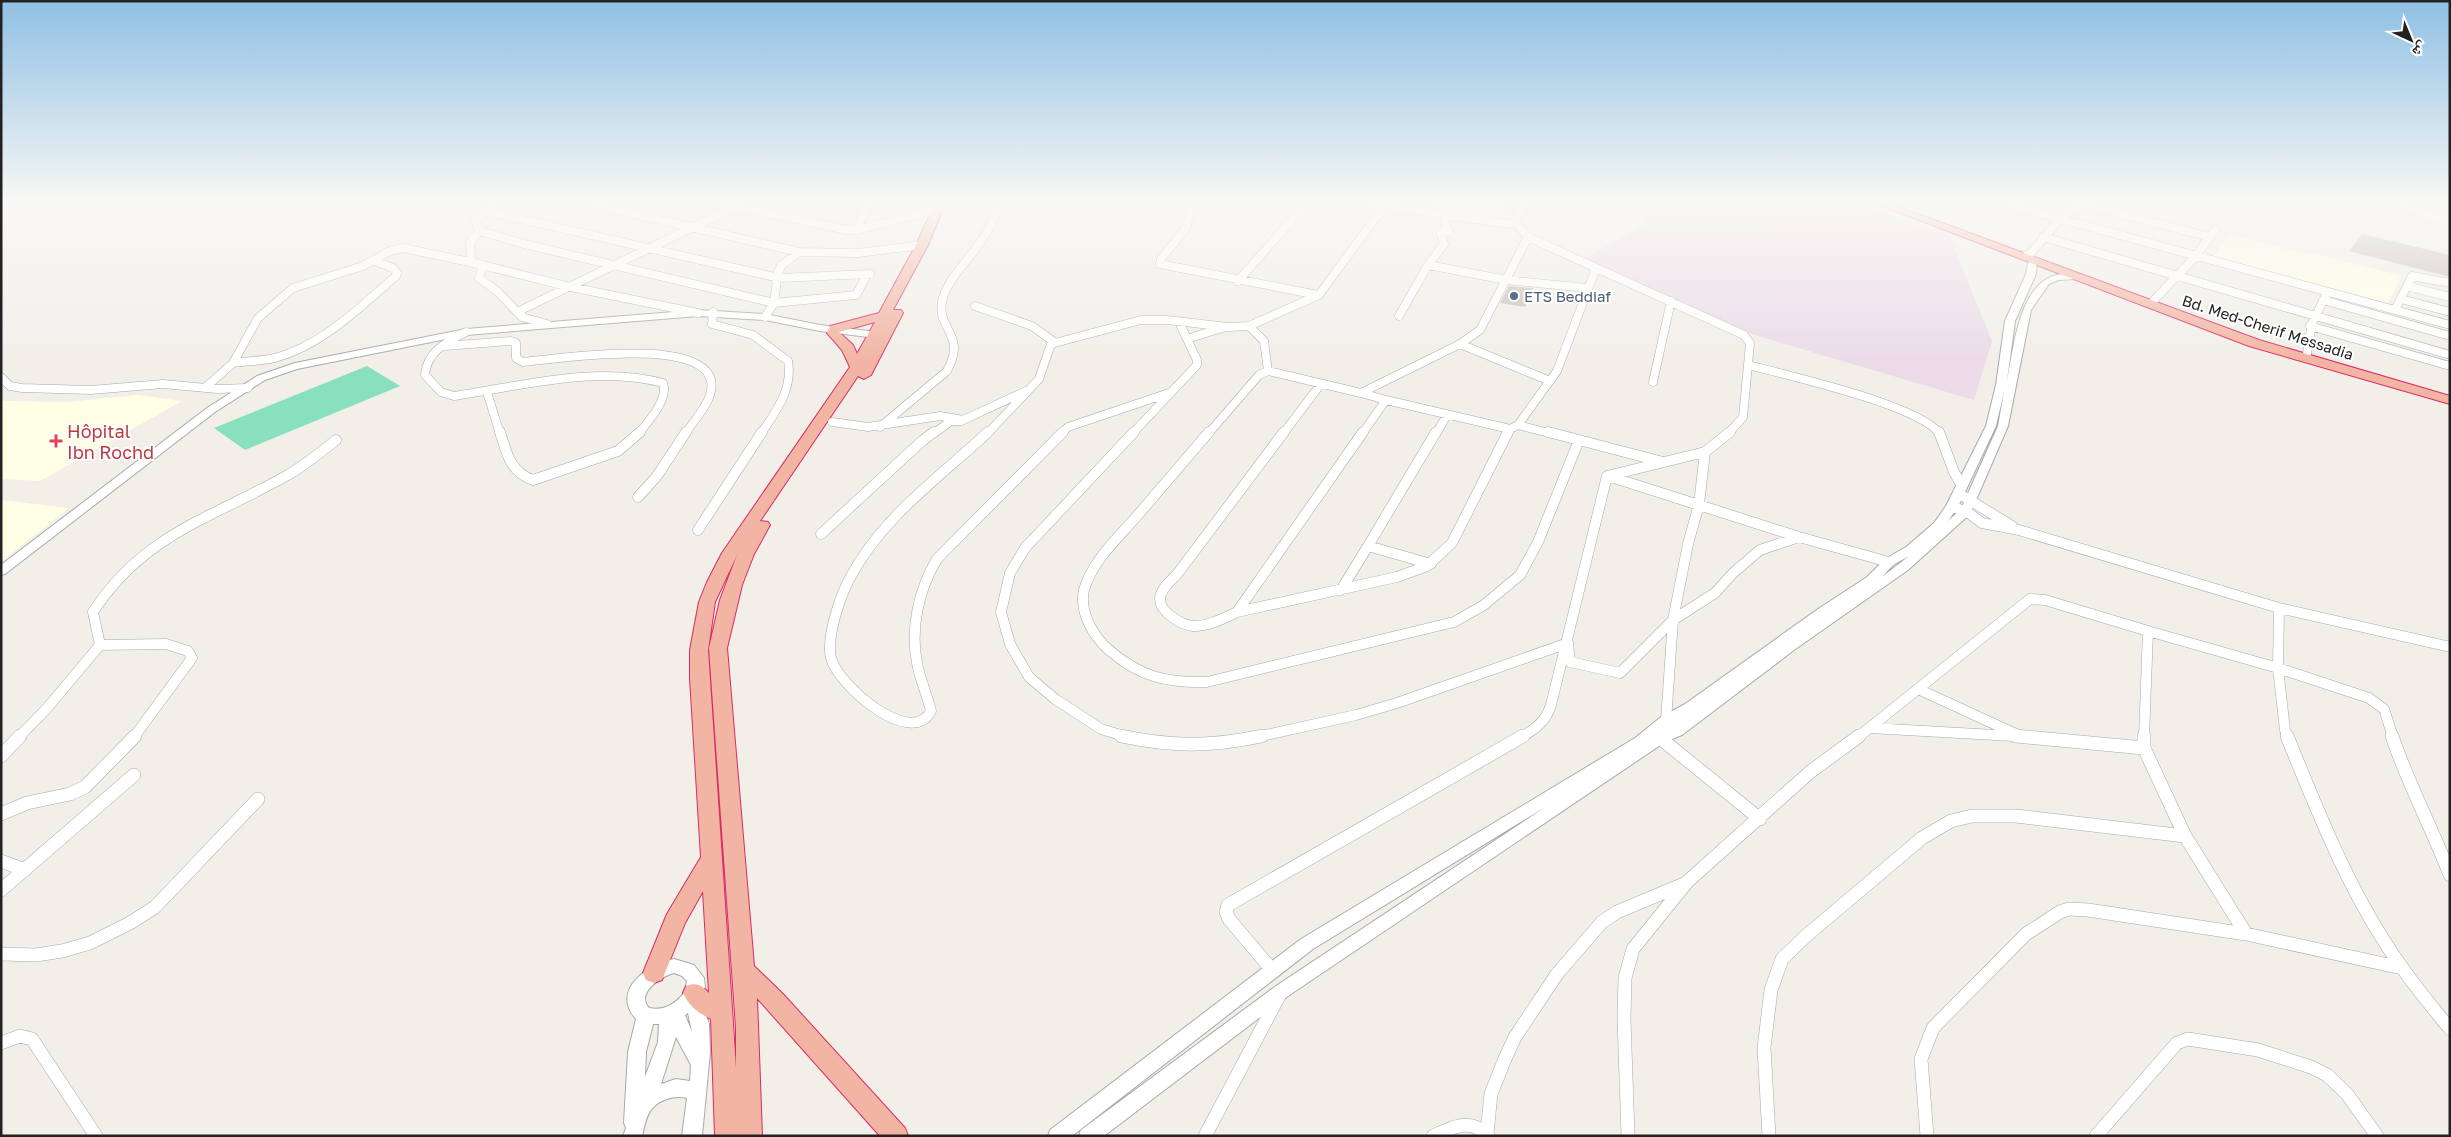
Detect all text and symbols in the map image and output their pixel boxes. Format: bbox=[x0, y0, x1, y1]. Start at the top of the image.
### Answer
north arrow bbox=[2386, 15, 2436, 65]
text: ش bbox=[2408, 38, 2432, 61]
place label: ETS Beddiaf bbox=[1524, 287, 1611, 305]
marker: ETS Beddiaf bbox=[1508, 290, 1520, 302]
street label: Bd. Med-Cherif Messadia bbox=[2180, 291, 2356, 363]
place label: Hôpital Ibn Rochd bbox=[67, 420, 154, 463]
marker: Hôpital Ibn Rochd bbox=[49, 434, 63, 448]

